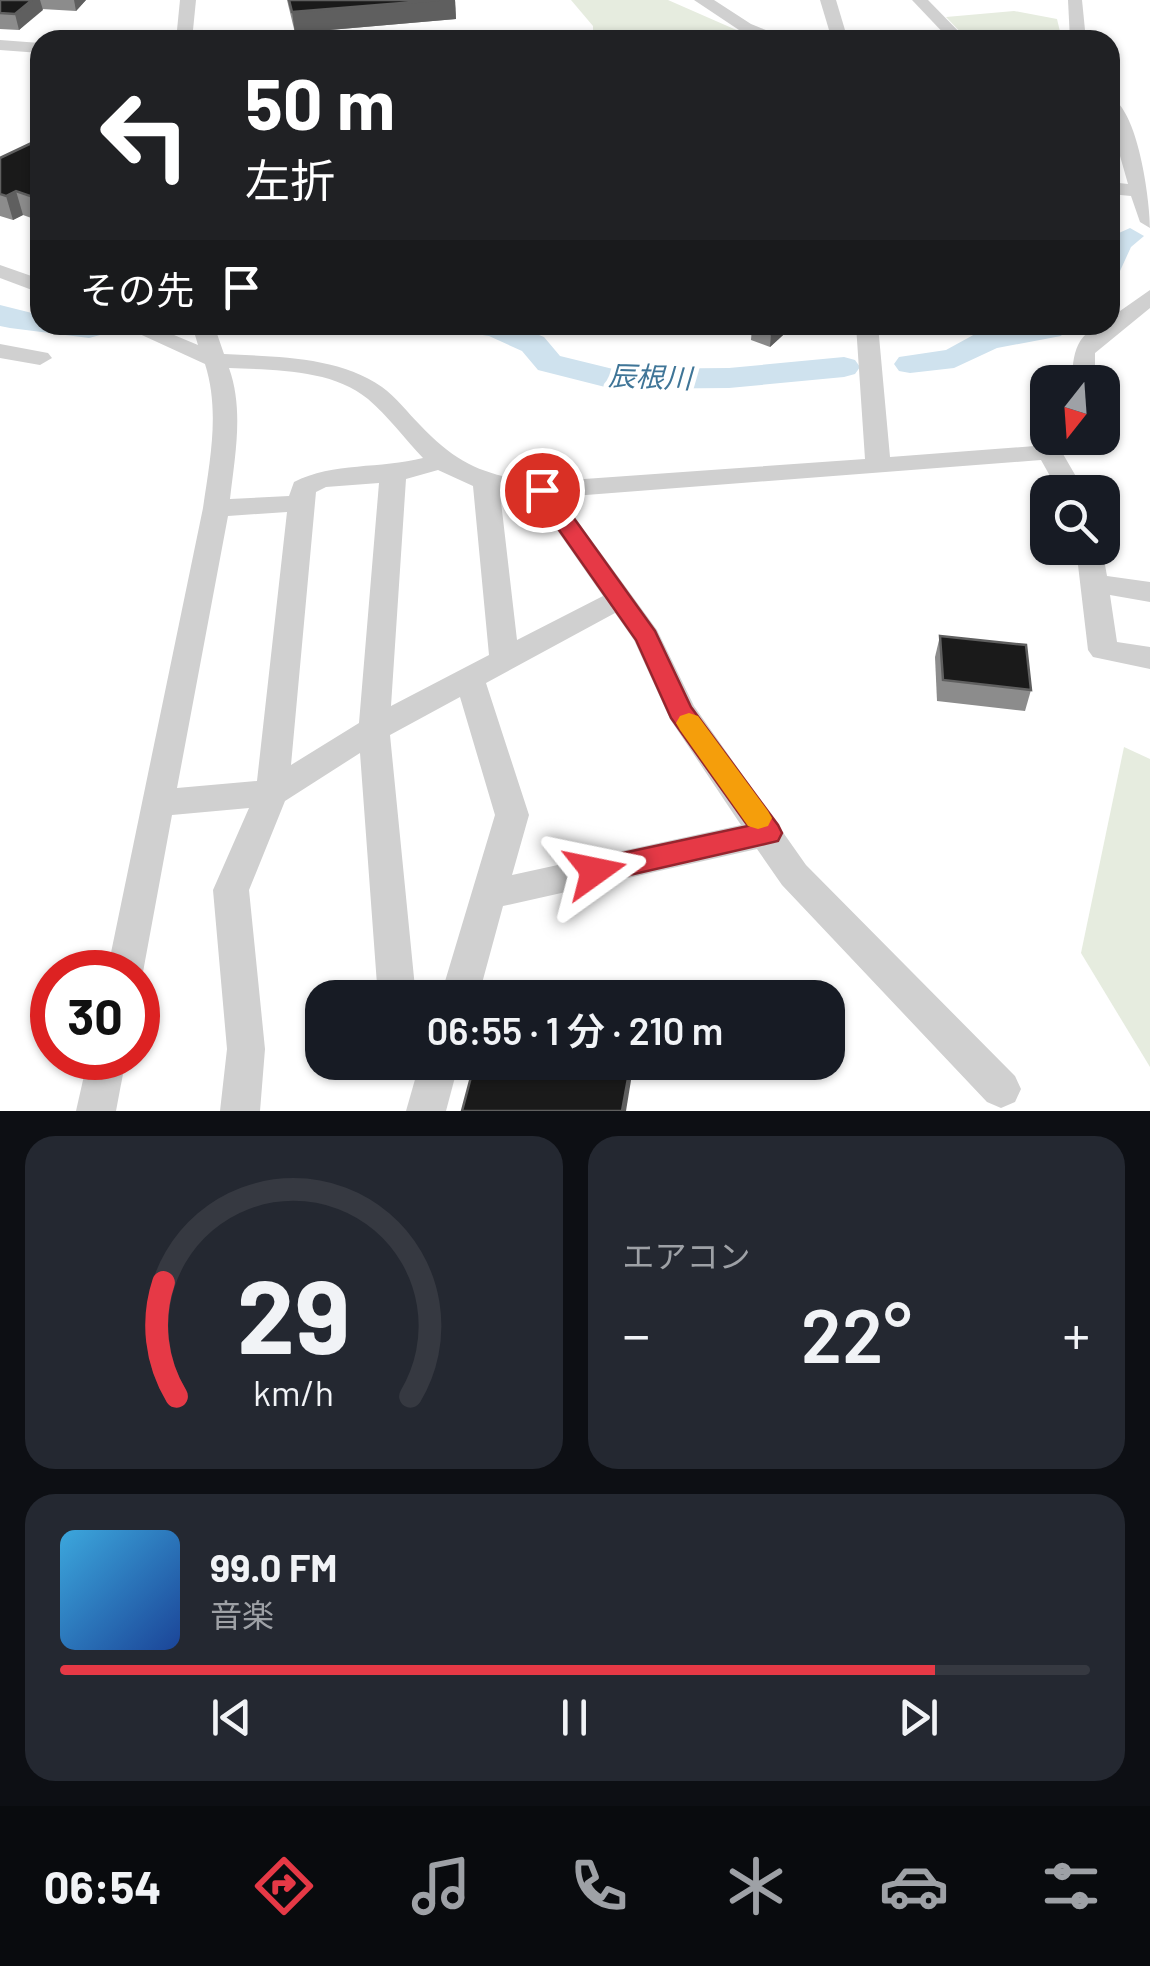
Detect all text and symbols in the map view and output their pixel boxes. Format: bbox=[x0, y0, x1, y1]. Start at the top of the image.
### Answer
text: 50 m bbox=[245, 60, 395, 144]
icon: left bbox=[80, 70, 210, 200]
text: 左折 bbox=[245, 152, 335, 206]
icon: arrive bbox=[214, 260, 269, 315]
text: その先 bbox=[80, 266, 194, 312]
water label: 辰根川 bbox=[607, 358, 696, 395]
north arrow bbox=[1030, 365, 1120, 455]
map controls bbox=[1030, 365, 1120, 565]
pin bbox=[500, 448, 585, 533]
icon: arrive bbox=[515, 463, 570, 518]
button: search bbox=[1030, 475, 1120, 565]
position arrow bbox=[543, 819, 647, 923]
speed limit sign: 30 bbox=[30, 950, 160, 1080]
text: 06:55 · 1 分 · 210 m bbox=[427, 1007, 723, 1053]
text: エアコン bbox=[623, 1236, 751, 1274]
text: 29 bbox=[237, 1250, 350, 1375]
text: 22° bbox=[801, 1288, 912, 1378]
text: − bbox=[623, 1300, 650, 1366]
text: + bbox=[1062, 1300, 1090, 1366]
text: km/h bbox=[253, 1370, 334, 1413]
text: 99.0 FM bbox=[210, 1544, 337, 1590]
text: 音楽 bbox=[210, 1595, 274, 1633]
icon: previous bbox=[204, 1690, 259, 1745]
icon: pause bbox=[547, 1690, 602, 1745]
icon: next bbox=[891, 1690, 946, 1745]
icon: directions bbox=[249, 1851, 319, 1921]
icon: music bbox=[406, 1851, 476, 1921]
icon: phone bbox=[564, 1851, 634, 1921]
icon: climate bbox=[721, 1851, 791, 1921]
icon: car bbox=[879, 1851, 949, 1921]
icon: filters bbox=[1036, 1851, 1106, 1921]
text: 06:54 bbox=[44, 1859, 161, 1913]

